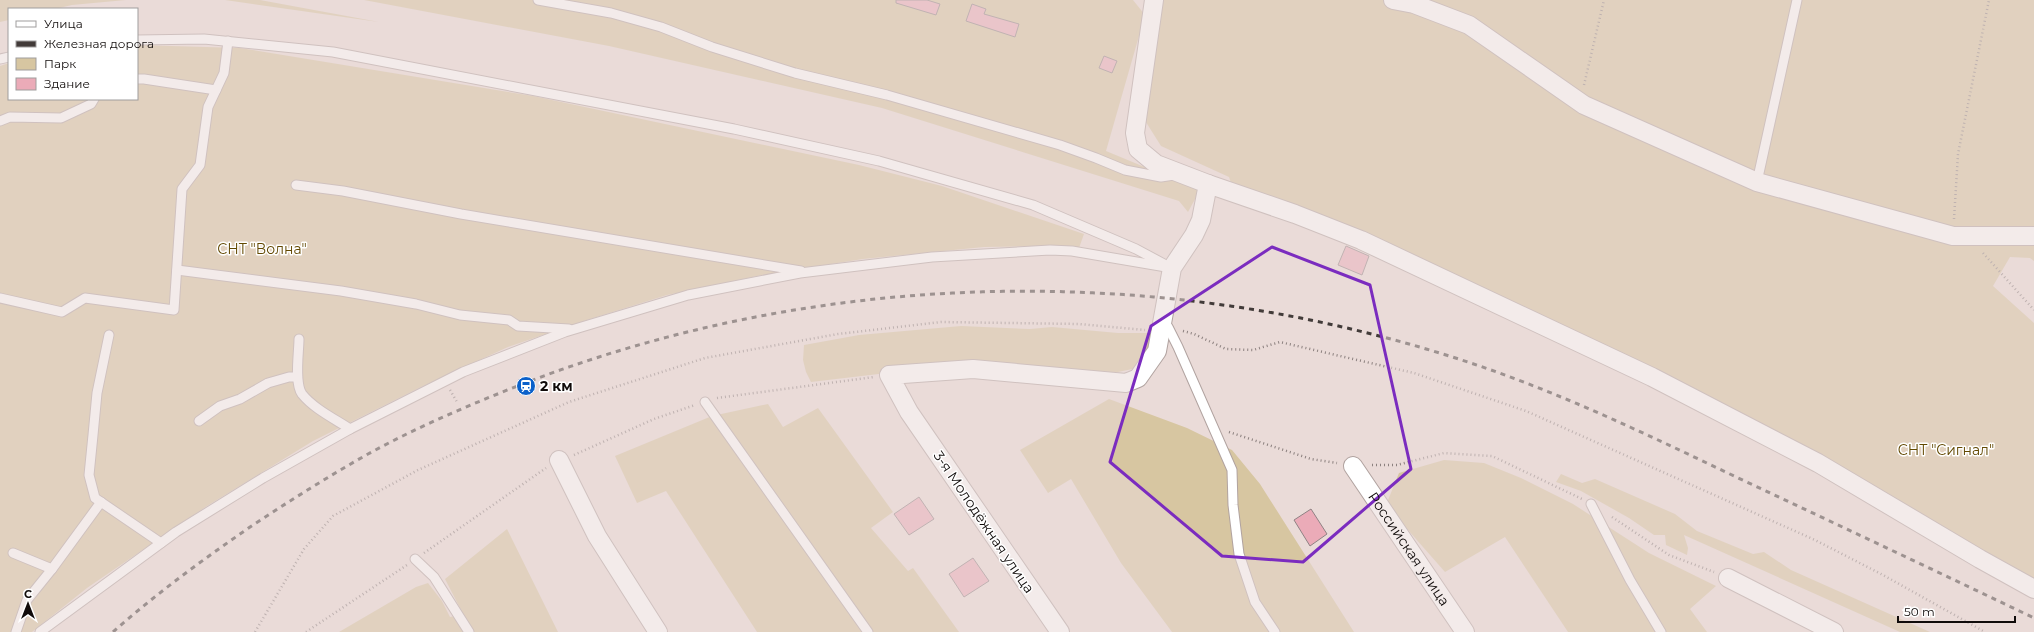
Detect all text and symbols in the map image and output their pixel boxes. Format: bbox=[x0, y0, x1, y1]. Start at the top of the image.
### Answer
legend bbox=[8, 8, 138, 100]
text: Улица bbox=[44, 16, 83, 31]
text: Железная дорога bbox=[44, 36, 154, 51]
text: Парк bbox=[44, 56, 76, 71]
text: Здание bbox=[44, 76, 90, 91]
park label: СНТ "Волна" bbox=[217, 240, 307, 258]
station icon: 2 км bbox=[515, 375, 537, 397]
place label: 2 км bbox=[540, 377, 573, 395]
park label: СНТ "Сигнал" bbox=[1898, 441, 1994, 459]
street label: 3-я Молодёжная улица bbox=[930, 447, 1038, 597]
street label: Российская улица bbox=[1364, 489, 1454, 609]
north arrow bbox=[8, 584, 48, 624]
text: С bbox=[24, 587, 32, 601]
scale bar bbox=[1898, 598, 2015, 624]
text: 50 m bbox=[1904, 604, 1935, 619]

